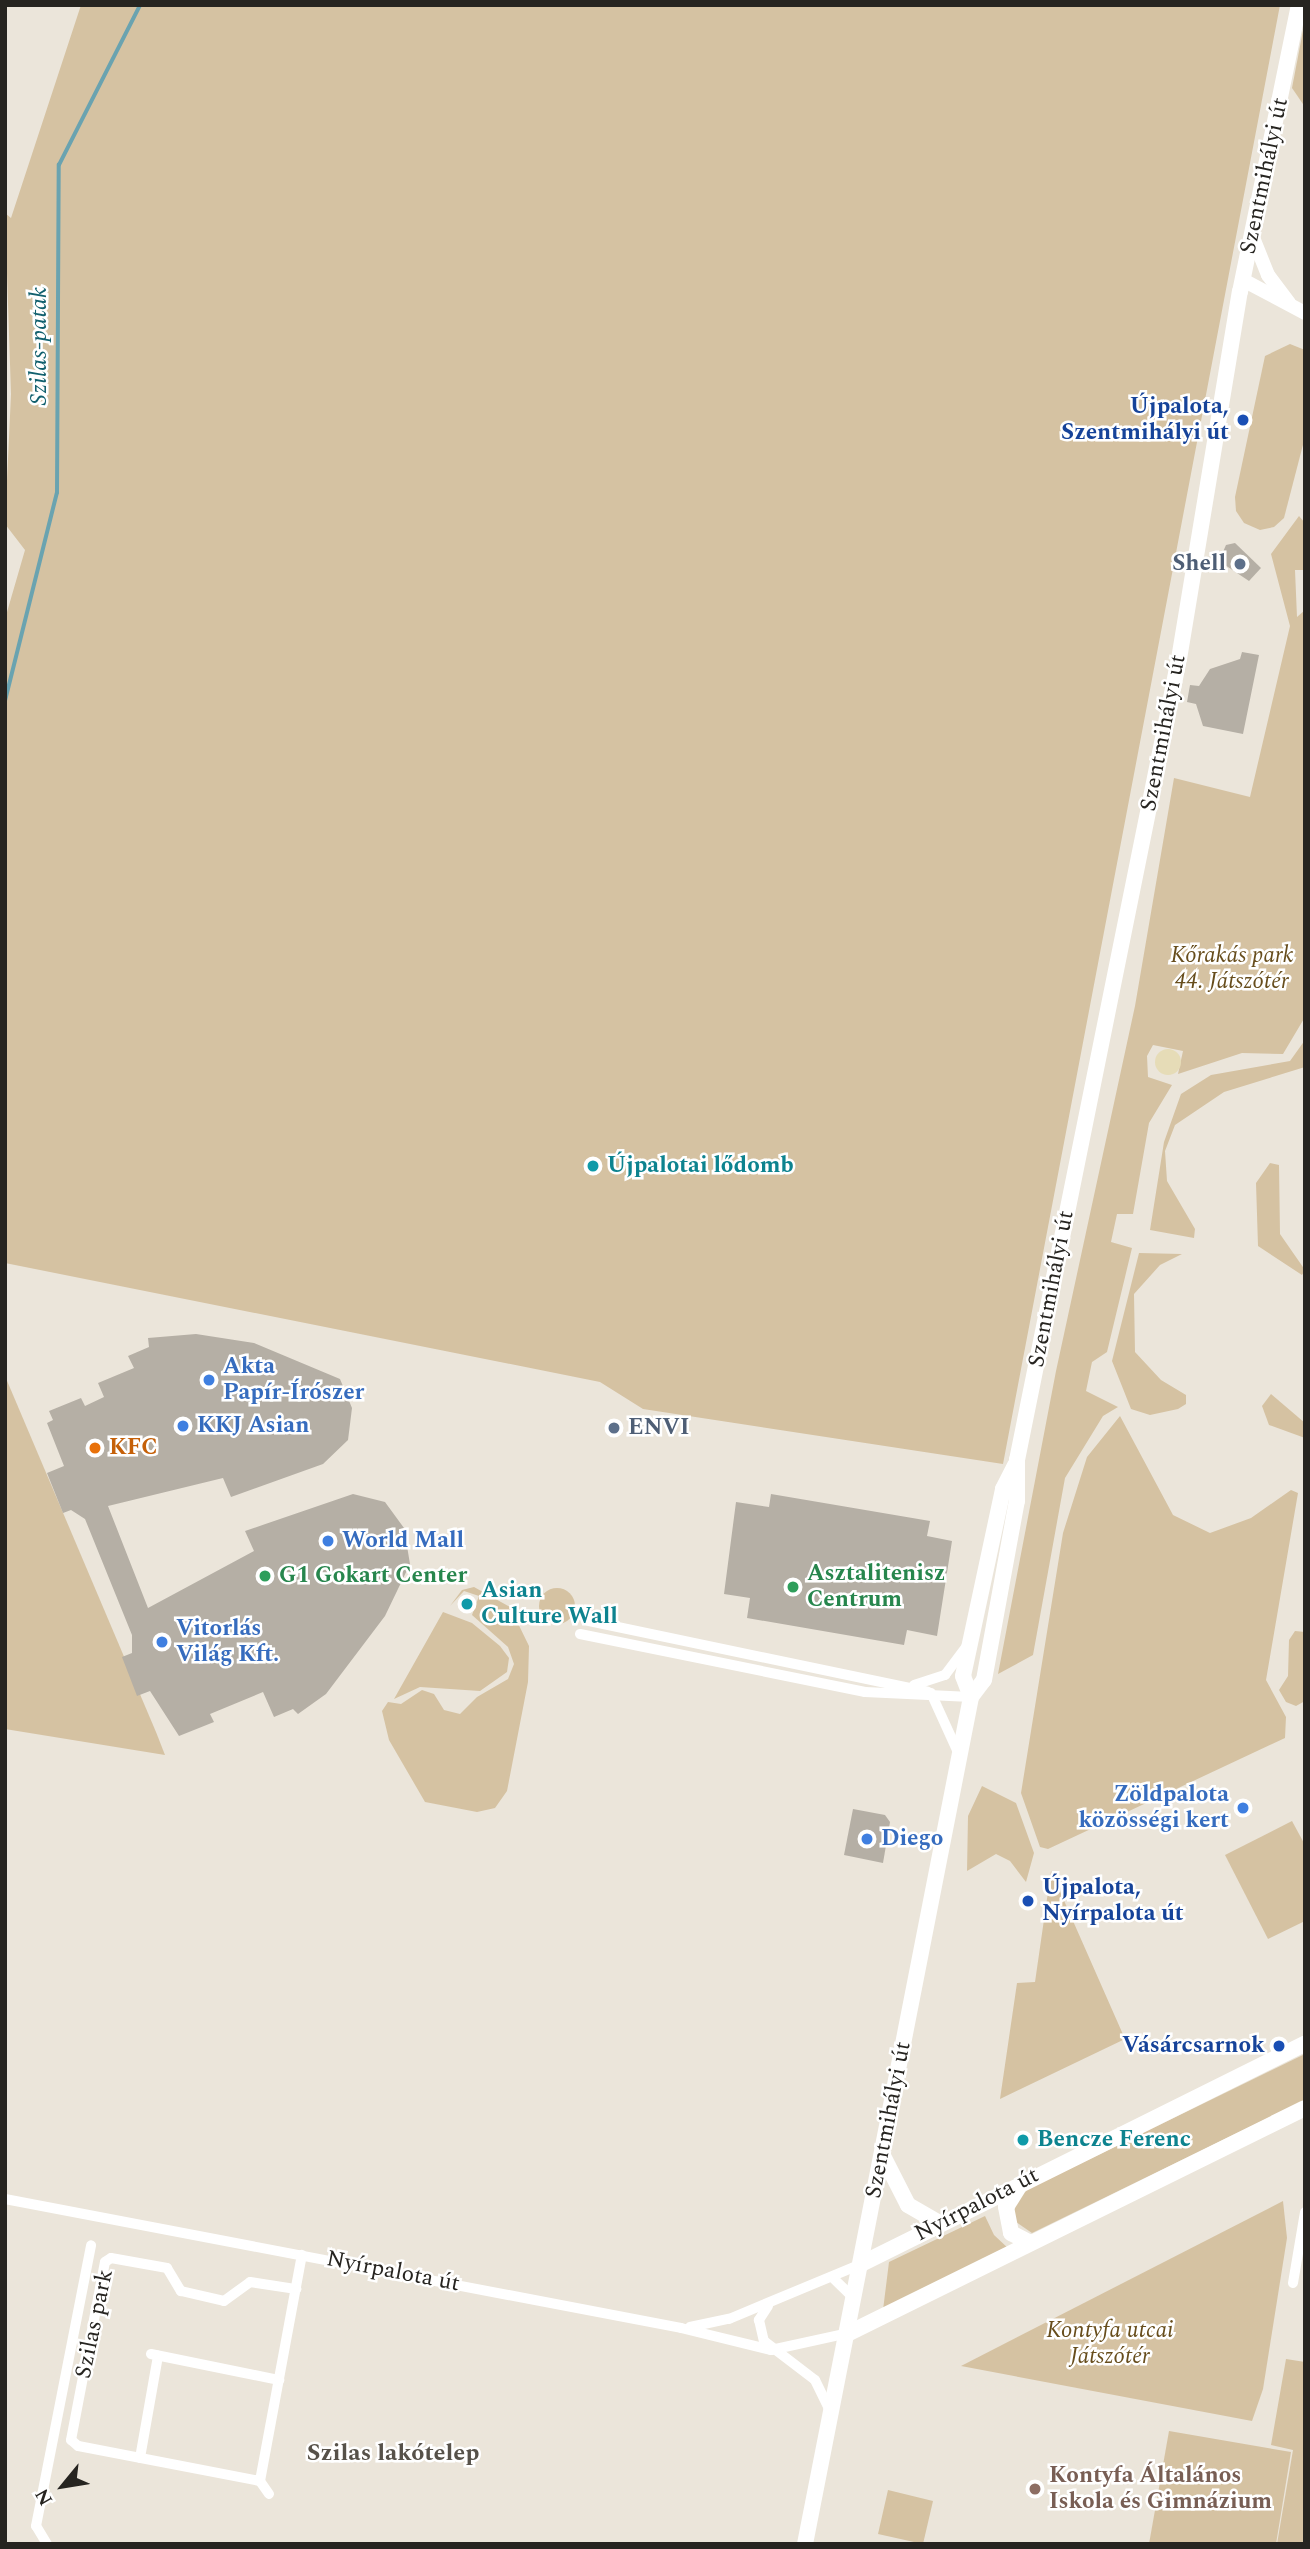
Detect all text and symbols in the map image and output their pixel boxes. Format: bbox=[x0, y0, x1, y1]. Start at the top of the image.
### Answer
street label: Szentmihályi út bbox=[1235, 95, 1295, 257]
water label: Szilas-patak bbox=[26, 287, 54, 405]
place label: Újpalota, Szentmihályi út bbox=[1061, 393, 1229, 447]
marker: Újpalota, Szentmihályi út bbox=[1235, 412, 1251, 428]
place label: Shell bbox=[1172, 550, 1226, 578]
marker: Shell bbox=[1232, 556, 1248, 572]
street label: Szentmihályi út bbox=[1135, 652, 1193, 814]
park label: Kőrakás park 44. Játszótér bbox=[1170, 942, 1294, 996]
place label: Újpalotai lődomb bbox=[607, 1152, 794, 1180]
marker: Újpalotai lődomb bbox=[585, 1158, 601, 1174]
street label: Szentmihályi út bbox=[1023, 1208, 1081, 1370]
place label: Akta Papír-Írószer bbox=[223, 1353, 364, 1407]
marker: Akta Papír-Írószer bbox=[201, 1372, 217, 1388]
place label: KKJ Asian bbox=[197, 1412, 309, 1440]
place label: ENVI bbox=[628, 1414, 689, 1442]
marker: KKJ Asian bbox=[175, 1418, 191, 1434]
marker: ENVI bbox=[606, 1420, 622, 1436]
place label: KFC bbox=[109, 1434, 158, 1462]
marker: KFC bbox=[87, 1440, 103, 1456]
place label: World Mall bbox=[342, 1527, 464, 1555]
marker: World Mall bbox=[320, 1533, 336, 1549]
place label: Asztalitenisz Centrum bbox=[807, 1560, 945, 1614]
place label: G1 Gokart Center bbox=[279, 1562, 467, 1590]
marker: G1 Gokart Center bbox=[257, 1568, 273, 1584]
place label: Asian Culture Wall bbox=[481, 1577, 618, 1631]
marker: Asztalitenisz Centrum bbox=[785, 1579, 801, 1595]
marker: Asian Culture Wall bbox=[459, 1596, 475, 1612]
place label: Vitorlás Világ Kft. bbox=[176, 1615, 279, 1669]
marker: Vitorlás Világ Kft. bbox=[154, 1634, 170, 1650]
place label: Zöldpalota közösségi kert bbox=[1078, 1781, 1229, 1835]
marker: Zöldpalota közösségi kert bbox=[1235, 1800, 1251, 1816]
place label: Diego bbox=[881, 1825, 943, 1853]
marker: Diego bbox=[859, 1831, 875, 1847]
place label: Újpalota, Nyírpalota út bbox=[1042, 1874, 1184, 1928]
marker: Újpalota, Nyírpalota út bbox=[1020, 1893, 1036, 1909]
place label: Vásárcsarnok bbox=[1122, 2032, 1265, 2060]
marker: Vásárcsarnok bbox=[1271, 2038, 1287, 2054]
street label: Szentmihályi út bbox=[860, 2039, 918, 2201]
place label: Bencze Ferenc bbox=[1037, 2126, 1191, 2154]
marker: Bencze Ferenc bbox=[1015, 2132, 1031, 2148]
street label: Nyírpalota út bbox=[910, 2162, 1044, 2248]
street label: Nyírpalota út bbox=[324, 2246, 462, 2298]
street label: Szilas park bbox=[70, 2267, 120, 2381]
park label: Kontyfa utcai Játszótér bbox=[1046, 2317, 1174, 2371]
district label: Szilas lakótelep bbox=[307, 2440, 479, 2468]
north arrow bbox=[28, 2451, 98, 2521]
place label: Kontyfa Általános Iskola és Gimnázium bbox=[1049, 2462, 1272, 2516]
marker: Kontyfa Általános Iskola és Gimnázium bbox=[1027, 2481, 1043, 2497]
text: N bbox=[28, 2483, 61, 2511]

